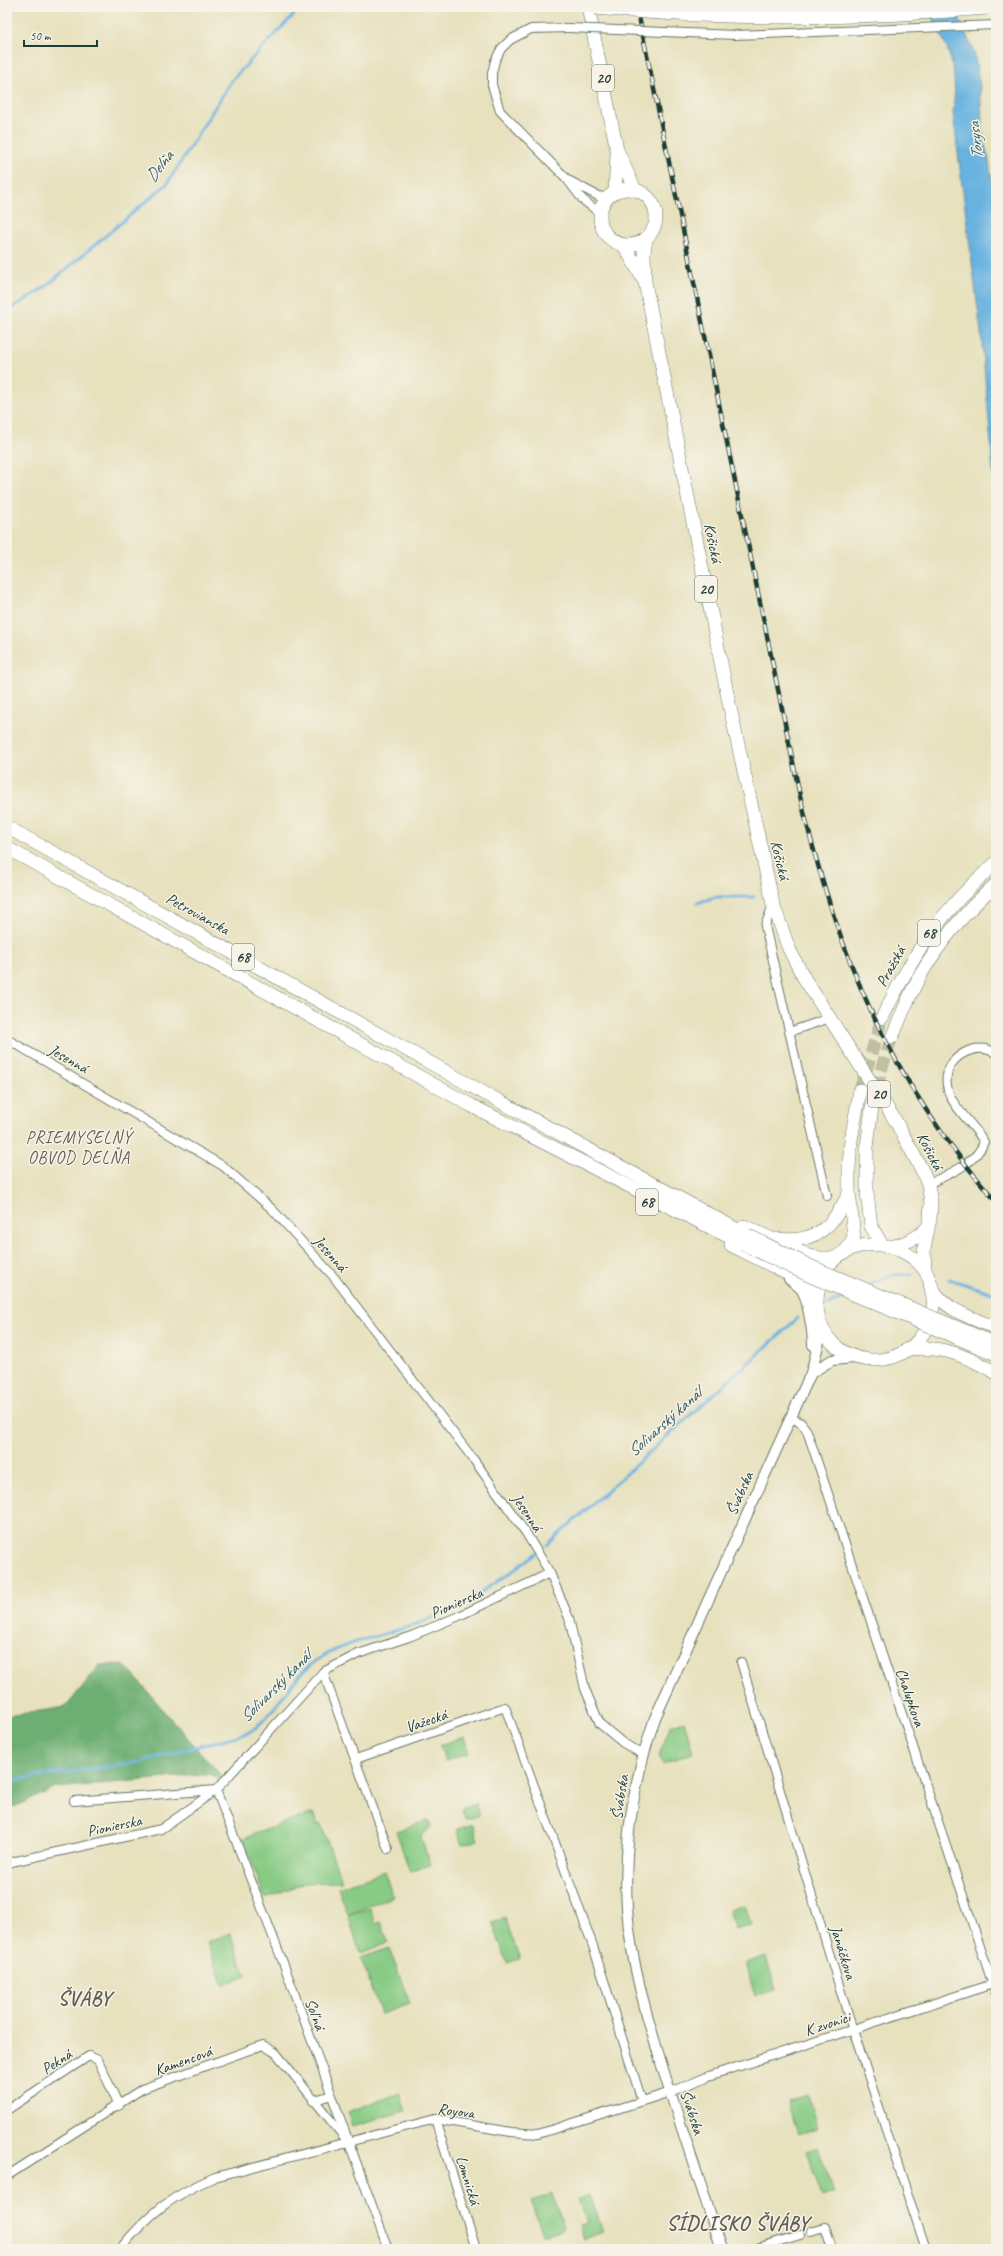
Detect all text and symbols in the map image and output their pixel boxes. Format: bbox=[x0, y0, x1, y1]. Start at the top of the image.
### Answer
scale bar bbox=[24, 22, 97, 48]
text: 50 m bbox=[30, 28, 52, 44]
road number: 20 bbox=[592, 65, 614, 91]
water label: Torysa bbox=[963, 119, 988, 160]
water label: Delňa bbox=[141, 145, 179, 186]
street label: Košická bbox=[699, 522, 727, 567]
road number: 20 bbox=[695, 576, 717, 602]
street label: Košická bbox=[766, 839, 795, 884]
street label: Petrovianska bbox=[162, 888, 234, 940]
road number: 68 bbox=[918, 920, 940, 946]
street label: Pražská bbox=[872, 941, 911, 990]
road number: 68 bbox=[232, 944, 254, 970]
street label: Jesenná bbox=[44, 1039, 93, 1079]
road number: 20 bbox=[868, 1081, 890, 1107]
district label: PRIEMYSELNÝ OBVOD DELŇA bbox=[26, 1126, 135, 1168]
street label: Košická bbox=[912, 1129, 949, 1176]
road number: 68 bbox=[636, 1189, 658, 1215]
street label: Jesenná bbox=[308, 1230, 353, 1278]
water label: Solivarský kanál bbox=[623, 1380, 710, 1461]
street label: Švábska bbox=[722, 1468, 759, 1518]
street label: Jesenná bbox=[507, 1489, 548, 1537]
street label: Pionierska bbox=[427, 1582, 487, 1623]
water label: Solivarský kanál bbox=[235, 1642, 320, 1726]
street label: Chalupkova bbox=[891, 1666, 930, 1730]
street label: Važecká bbox=[403, 1704, 452, 1737]
street label: Švábska bbox=[607, 1772, 634, 1821]
street label: Pionierska bbox=[85, 1810, 145, 1841]
street label: Janáčkova bbox=[825, 1922, 861, 1983]
district label: ŠVÁBY bbox=[58, 1986, 115, 2011]
street label: Soľná bbox=[300, 1996, 331, 2035]
street label: K zvonici bbox=[802, 2007, 855, 2041]
street label: Kamencová bbox=[152, 2041, 217, 2081]
street label: Pekná bbox=[38, 2044, 77, 2079]
street label: Švábska bbox=[676, 2088, 709, 2138]
street label: Royova bbox=[436, 2099, 477, 2123]
street label: Lomnická bbox=[451, 2153, 486, 2209]
district label: SÍDLISKO ŠVÁBY bbox=[666, 2211, 812, 2236]

